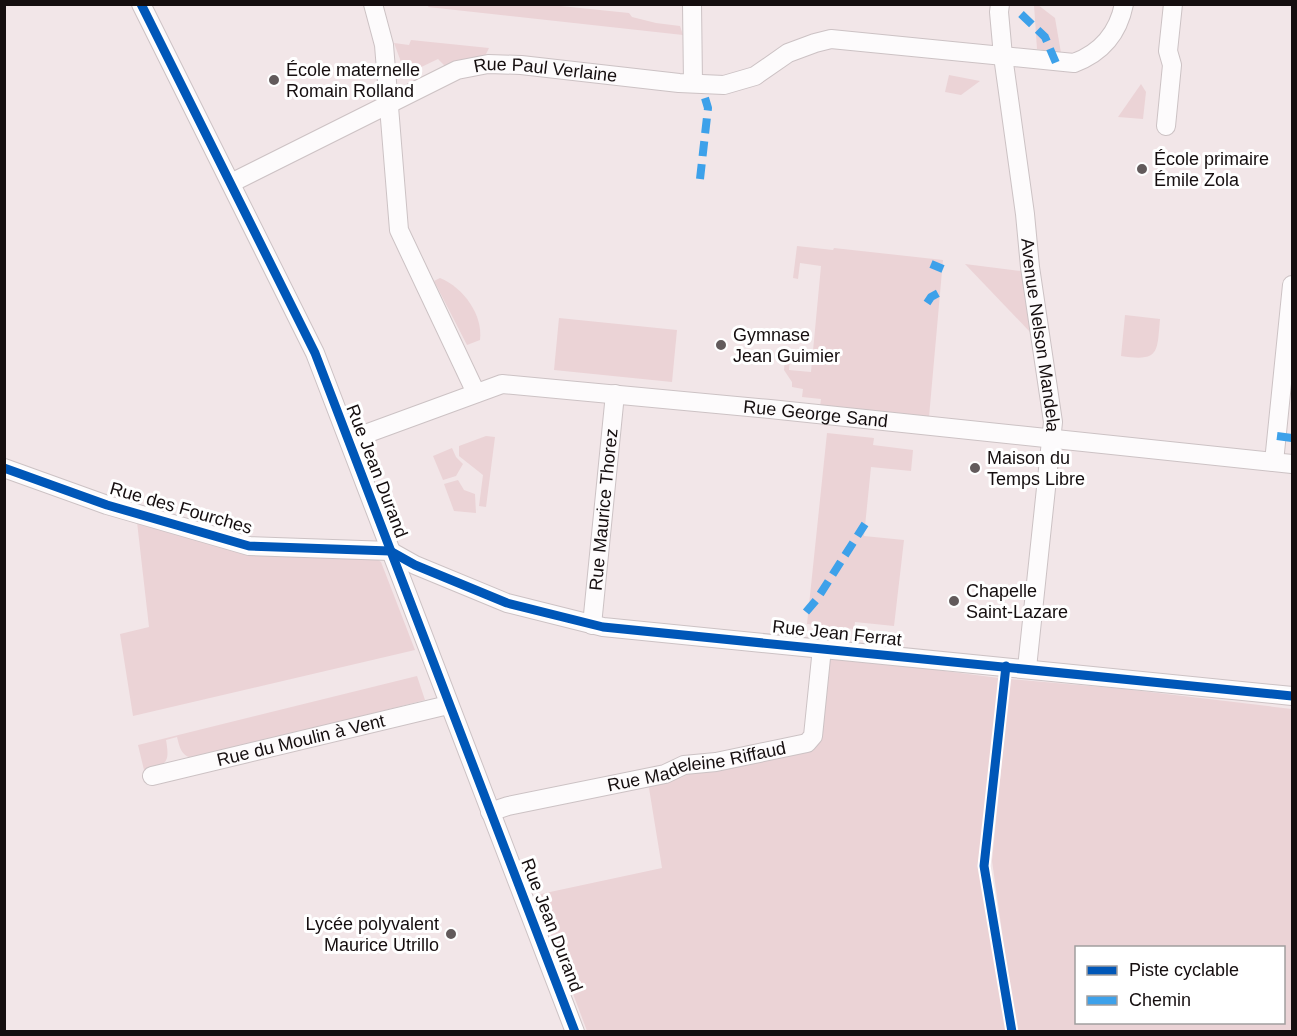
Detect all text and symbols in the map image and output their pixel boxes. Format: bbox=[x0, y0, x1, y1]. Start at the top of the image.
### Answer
street label: Rue Paul Verlaine bbox=[472, 54, 618, 86]
place label: École maternelle Romain Rolland bbox=[286, 60, 420, 101]
marker: École maternelle Romain Rolland bbox=[267, 73, 281, 87]
place label: École primaire Émile Zola bbox=[1154, 149, 1269, 190]
marker: École primaire Émile Zola bbox=[1135, 162, 1149, 176]
street label: Avenue Nelson Mandela bbox=[1017, 237, 1063, 434]
place label: Gymnase Jean Guimier bbox=[733, 325, 840, 366]
marker: Gymnase Jean Guimier bbox=[714, 338, 728, 352]
street label: Rue George Sand bbox=[742, 397, 889, 431]
street label: Rue Jean Durand bbox=[342, 402, 412, 540]
street label: Rue Maurice Thorez bbox=[585, 428, 622, 592]
place label: Maison du Temps Libre bbox=[987, 448, 1085, 489]
marker: Maison du Temps Libre bbox=[968, 461, 982, 475]
street label: Rue des Fourches bbox=[108, 478, 254, 538]
place label: Chapelle Saint-Lazare bbox=[966, 581, 1068, 622]
marker: Chapelle Saint-Lazare bbox=[947, 594, 961, 608]
street label: Rue Jean Ferrat bbox=[771, 616, 903, 650]
street label: Rue du Moulin à Vent bbox=[215, 711, 387, 770]
street label: Rue Madeleine Riffaud bbox=[606, 738, 788, 796]
street label: Rue Jean Durand bbox=[517, 856, 587, 994]
place label: Lycée polyvalent Maurice Utrillo bbox=[306, 914, 439, 955]
marker: Lycée polyvalent Maurice Utrillo bbox=[444, 927, 458, 941]
legend bbox=[1075, 946, 1285, 1024]
text: Piste cyclable bbox=[1129, 960, 1239, 980]
text: Chemin bbox=[1129, 990, 1191, 1010]

